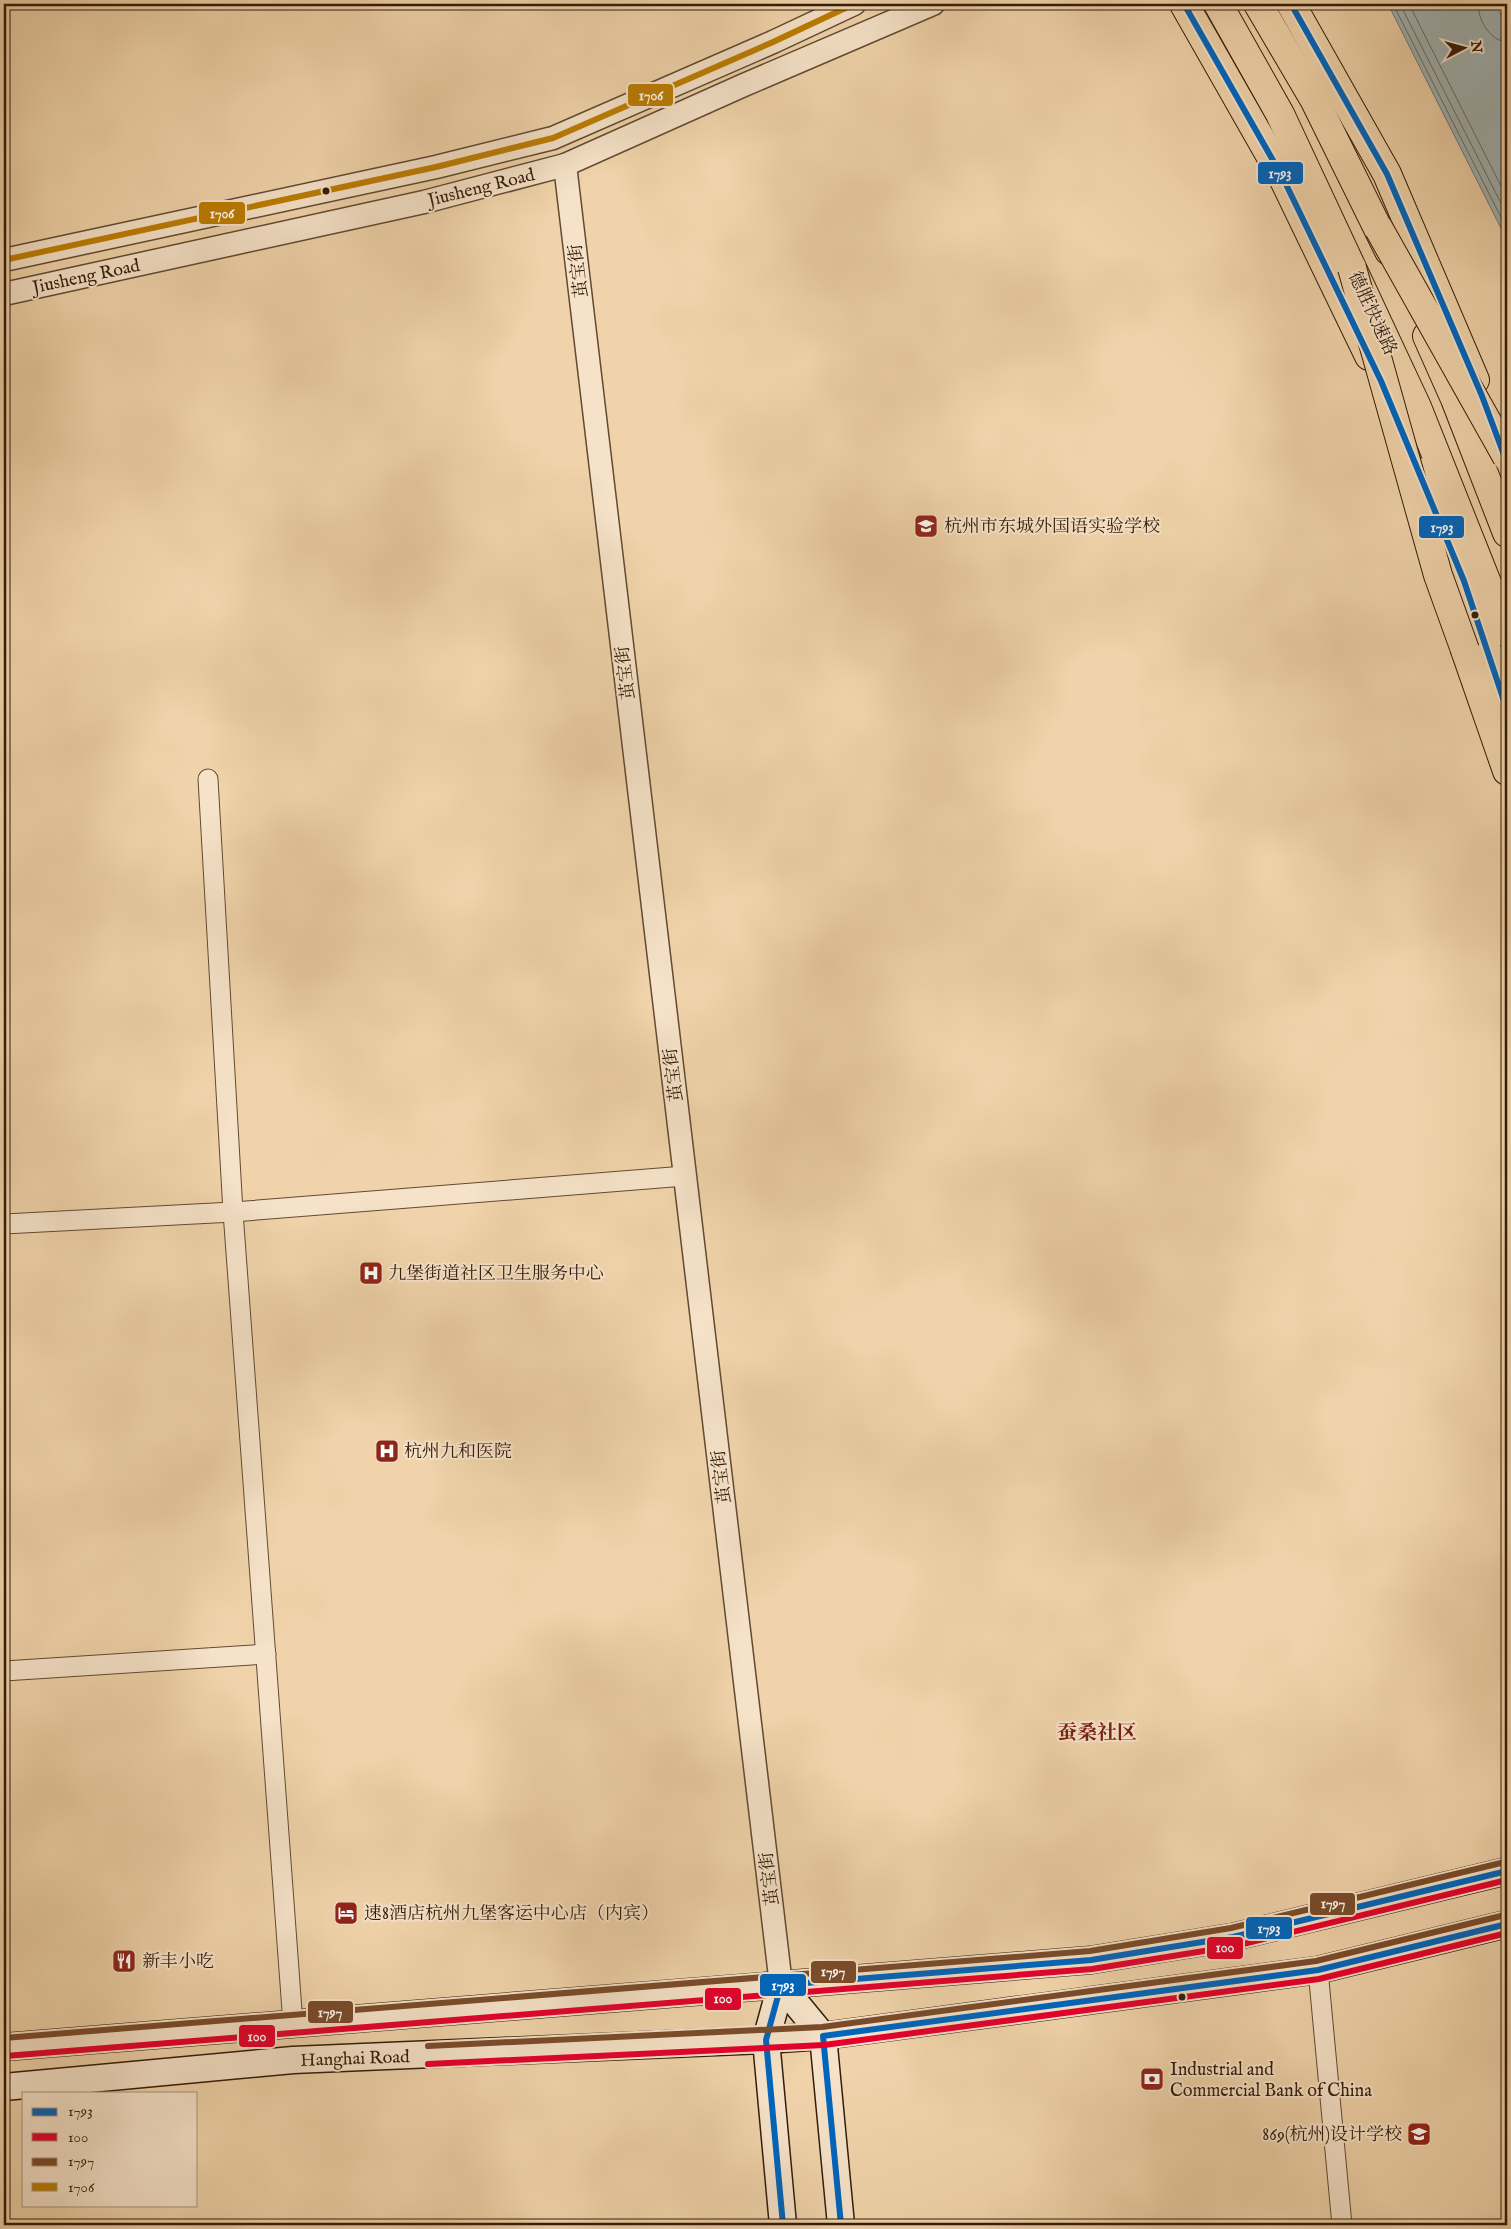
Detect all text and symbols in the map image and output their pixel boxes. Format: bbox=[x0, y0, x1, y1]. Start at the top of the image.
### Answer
north arrow bbox=[1438, 22, 1488, 72]
text: N bbox=[1466, 39, 1486, 54]
line badge: 1706 bbox=[627, 83, 674, 107]
text: 1706 bbox=[639, 87, 664, 105]
line badge: 1793 bbox=[1257, 161, 1304, 185]
street label: Jiusheng Road bbox=[424, 164, 538, 213]
text: 1793 bbox=[1268, 165, 1292, 183]
unlabelled marker bbox=[321, 186, 331, 196]
line badge: 1706 bbox=[198, 201, 246, 225]
text: 1706 bbox=[210, 205, 235, 223]
street label: 茧宝街 bbox=[565, 243, 594, 299]
street label: Jiusheng Road bbox=[28, 255, 143, 300]
street label: 德胜快速路 bbox=[1342, 268, 1401, 359]
school or university icon: 杭州市东城外国语实验学校 bbox=[913, 513, 939, 539]
line badge: 1793 bbox=[1418, 515, 1465, 539]
place label: 杭州市东城外国语实验学校 bbox=[944, 516, 1160, 539]
text: 1793 bbox=[1430, 519, 1454, 537]
unlabelled marker bbox=[1470, 610, 1480, 620]
street label: 茧宝街 bbox=[612, 645, 641, 701]
street label: 茧宝街 bbox=[660, 1047, 689, 1103]
hospital icon: 九堡街道社区卫生服务中心 bbox=[358, 1260, 384, 1286]
place label: 九堡街道社区卫生服务中心 bbox=[388, 1263, 604, 1286]
hospital icon: 杭州九和医院 bbox=[374, 1438, 400, 1464]
place label: 杭州九和医院 bbox=[404, 1441, 512, 1464]
street label: 茧宝街 bbox=[708, 1449, 737, 1505]
district label: 蚕桑社区 bbox=[1057, 1721, 1137, 1746]
street label: 茧宝街 bbox=[756, 1851, 785, 1907]
line badge: 1797 bbox=[1309, 1892, 1356, 1916]
text: 1797 bbox=[1321, 1895, 1346, 1913]
hotel icon: 速8酒店杭州九堡客运中心店（内宾） bbox=[333, 1900, 359, 1926]
place label: 速8酒店杭州九堡客运中心店（内宾） bbox=[364, 1903, 659, 1926]
line badge: 1793 bbox=[1245, 1916, 1293, 1940]
text: 1793 bbox=[1257, 1920, 1281, 1938]
line badge: 100 bbox=[1206, 1936, 1244, 1960]
text: 100 bbox=[1216, 1939, 1235, 1957]
restaurant icon: 新丰小吃 bbox=[111, 1948, 137, 1974]
place label: 新丰小吃 bbox=[142, 1951, 214, 1974]
line badge: 1797 bbox=[810, 1960, 857, 1984]
text: 1797 bbox=[821, 1963, 846, 1981]
line badge: 1793 bbox=[759, 1973, 807, 1997]
text: 1793 bbox=[771, 1977, 795, 1995]
line badge: 100 bbox=[704, 1987, 742, 2011]
text: 100 bbox=[714, 1990, 733, 2008]
unlabelled marker bbox=[1177, 1992, 1187, 2002]
line badge: 1797 bbox=[307, 2000, 354, 2024]
text: 1797 bbox=[318, 2004, 343, 2022]
line badge: 100 bbox=[238, 2024, 276, 2048]
text: 100 bbox=[248, 2028, 267, 2046]
street label: Hanghai Road bbox=[300, 2046, 411, 2073]
place label: Industrial and Commercial Bank of China bbox=[1170, 2059, 1372, 2103]
bank icon: Industrial and Commercial Bank of China bbox=[1139, 2066, 1165, 2092]
legend bbox=[22, 2092, 198, 2206]
text: 1793 bbox=[68, 2102, 93, 2121]
school or university icon: 869(杭州)设计学校 bbox=[1406, 2121, 1432, 2147]
place label: 869(杭州)设计学校 bbox=[1262, 2124, 1402, 2147]
text: 100 bbox=[68, 2128, 88, 2147]
text: 1797 bbox=[68, 2152, 94, 2171]
text: 1706 bbox=[68, 2178, 95, 2197]

